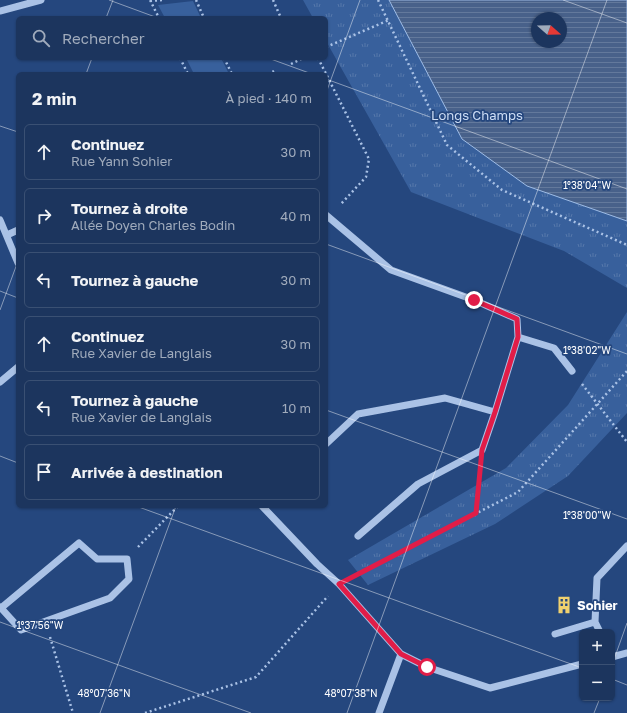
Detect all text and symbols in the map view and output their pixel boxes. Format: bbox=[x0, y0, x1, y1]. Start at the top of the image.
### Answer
north arrow bbox=[531, 12, 567, 48]
search box bbox=[16, 16, 328, 60]
icon: search bbox=[30, 27, 52, 49]
text: Rechercher bbox=[62, 29, 145, 47]
text: 2 min bbox=[32, 88, 76, 109]
text: À pied · 140 m bbox=[226, 90, 312, 106]
park label: Longs Champs bbox=[431, 107, 523, 123]
text: Continuez bbox=[71, 135, 144, 153]
icon: ahead bbox=[33, 141, 55, 163]
text: 30 m bbox=[281, 144, 311, 160]
text: Rue Yann Sohier bbox=[71, 153, 172, 169]
text: 1°38'04"W bbox=[563, 179, 611, 191]
text: Tournez à droite bbox=[71, 199, 188, 217]
icon: right bbox=[33, 205, 55, 227]
text: 40 m bbox=[280, 208, 311, 224]
text: Allée Doyen Charles Bodin bbox=[71, 217, 235, 233]
icon: left bbox=[33, 269, 55, 291]
text: Tournez à gauche bbox=[71, 271, 198, 289]
text: 30 m bbox=[281, 272, 311, 288]
route end bbox=[465, 291, 483, 309]
text: Continuez bbox=[71, 327, 144, 345]
icon: ahead bbox=[33, 333, 55, 355]
text: 30 m bbox=[281, 336, 311, 352]
text: 1°38'02"W bbox=[563, 344, 611, 356]
text: Rue Xavier de Langlais bbox=[71, 345, 212, 361]
text: Tournez à gauche bbox=[71, 391, 198, 409]
icon: left bbox=[33, 397, 55, 419]
text: 10 m bbox=[282, 400, 311, 416]
text: Rue Xavier de Langlais bbox=[71, 409, 212, 425]
icon: arrive bbox=[33, 461, 55, 483]
text: Arrivée à destination bbox=[71, 463, 223, 481]
text: 1°38'00"W bbox=[563, 509, 611, 521]
building icon: Sohier bbox=[554, 595, 574, 615]
place label: Sohier bbox=[577, 597, 618, 613]
text: 1°37'56"W bbox=[17, 619, 64, 631]
map controls bbox=[579, 629, 615, 701]
button: + bbox=[579, 629, 615, 665]
route start bbox=[418, 658, 436, 676]
button: − bbox=[579, 665, 615, 701]
text: 48°07'36"N bbox=[77, 687, 131, 699]
text: 48°07'38"N bbox=[324, 687, 378, 699]

